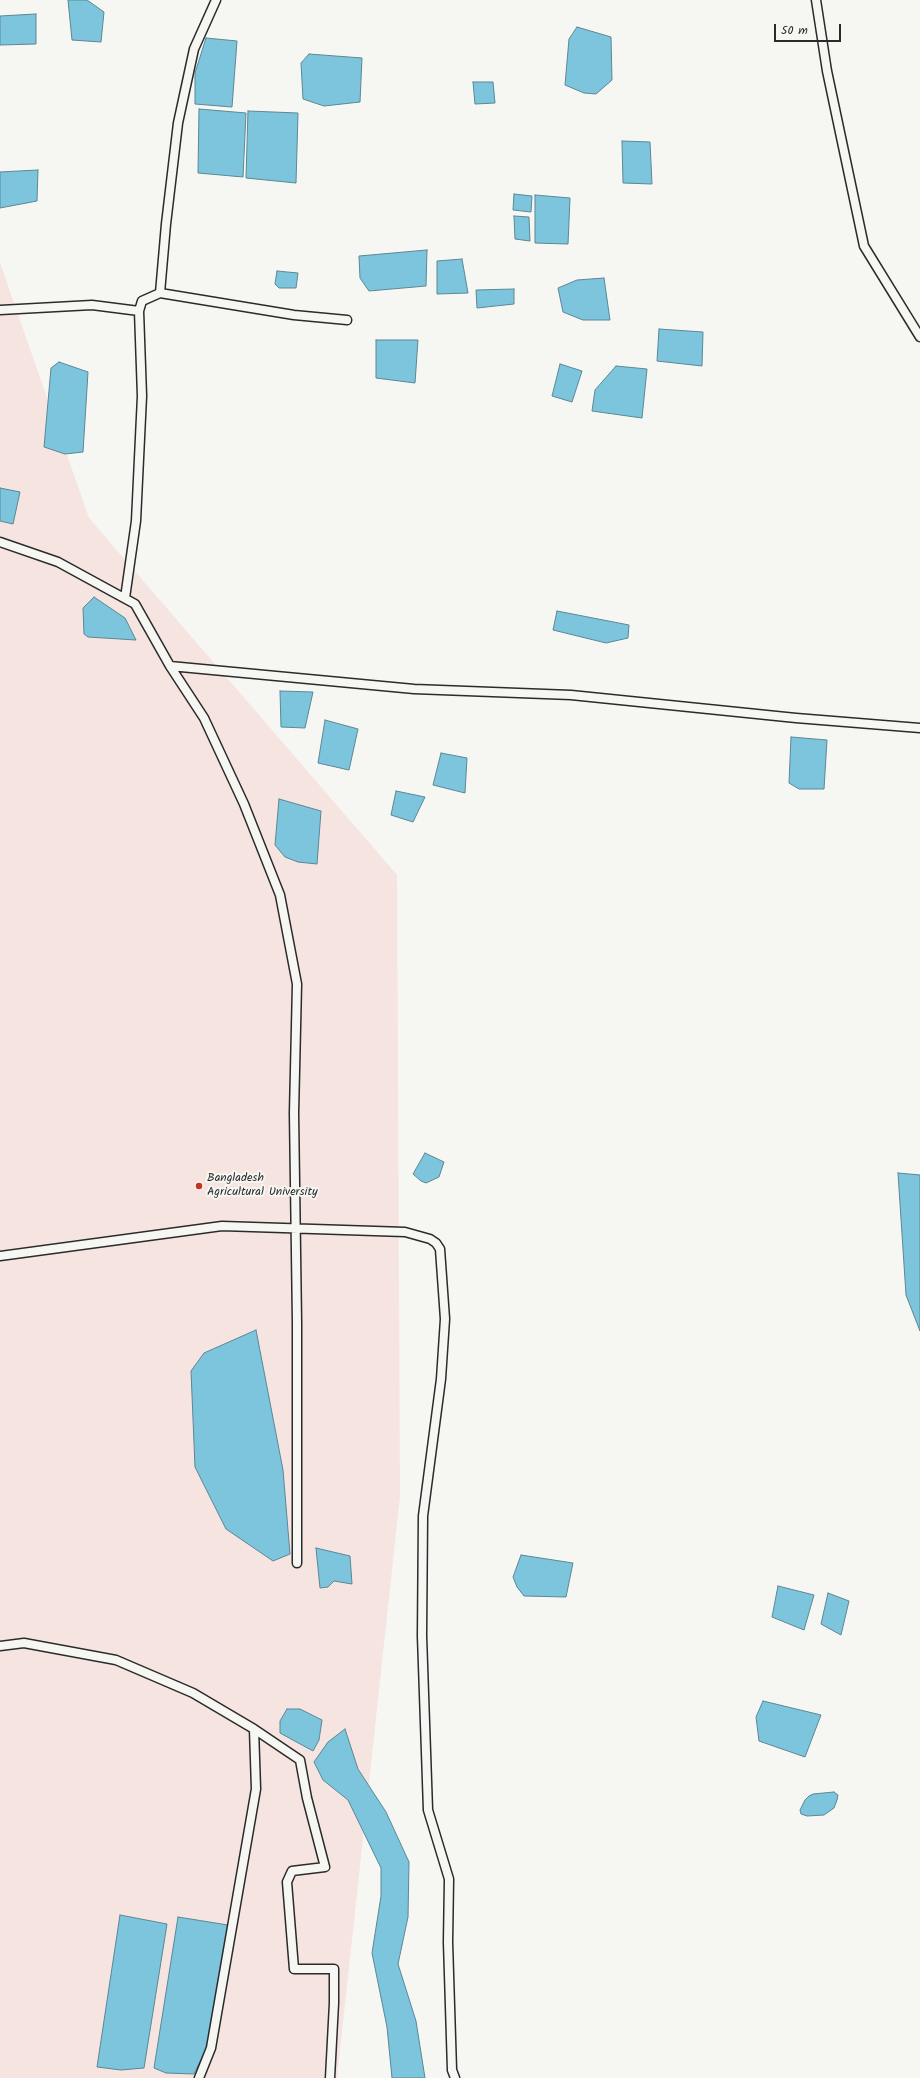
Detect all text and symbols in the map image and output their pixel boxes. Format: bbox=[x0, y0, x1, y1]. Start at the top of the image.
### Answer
scale bar bbox=[776, 16, 843, 42]
text: 50 m bbox=[781, 21, 808, 40]
place label: Bangladesh Agricultural University bbox=[207, 1172, 318, 1200]
marker: Bangladesh Agricultural University bbox=[194, 1181, 204, 1191]

